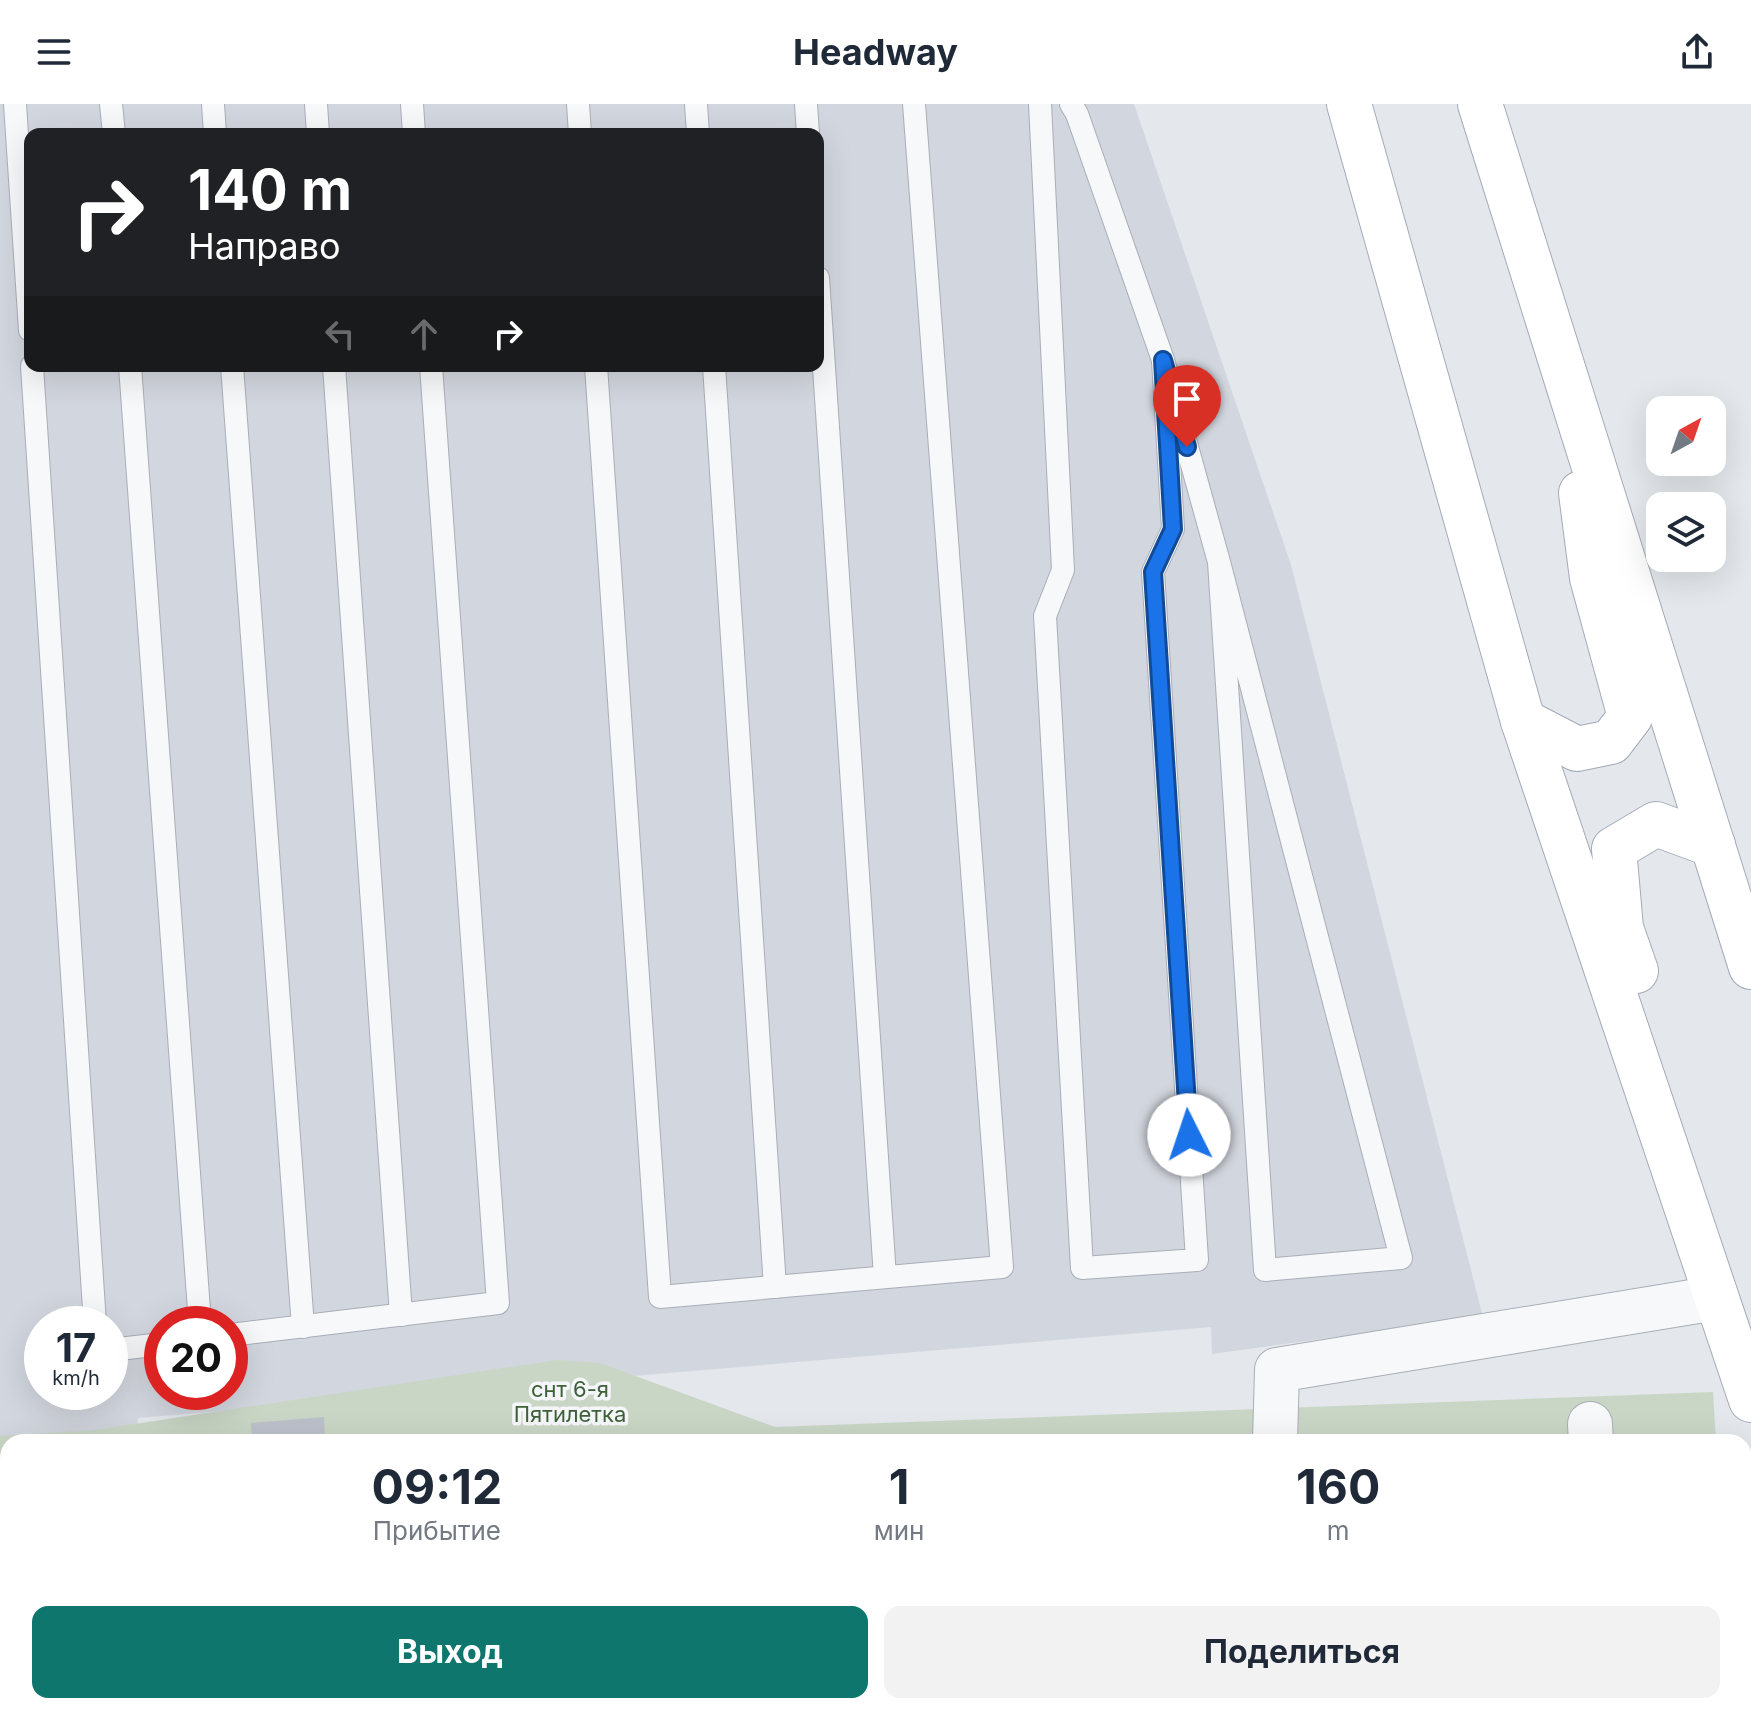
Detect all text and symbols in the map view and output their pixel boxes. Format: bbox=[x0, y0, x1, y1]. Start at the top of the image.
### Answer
icon: menu bbox=[32, 30, 76, 74]
text: Headway bbox=[793, 30, 958, 74]
icon: share bbox=[1675, 30, 1719, 74]
text: 140 m bbox=[188, 156, 352, 224]
icon: right bbox=[56, 160, 160, 264]
text: Направо bbox=[188, 224, 341, 268]
icon: left bbox=[318, 312, 362, 356]
icon: ahead bbox=[402, 312, 446, 356]
icon: right bbox=[486, 312, 530, 356]
pin bbox=[1153, 365, 1221, 447]
icon: arrive bbox=[1165, 377, 1209, 421]
north arrow bbox=[1646, 396, 1726, 476]
map controls bbox=[1646, 396, 1726, 572]
button: layers bbox=[1646, 492, 1726, 572]
position arrow bbox=[1147, 1093, 1231, 1177]
speed limit sign: 20 bbox=[144, 1306, 248, 1410]
text: 17 bbox=[56, 1323, 96, 1372]
text: km/h bbox=[52, 1366, 100, 1390]
park label: снт 6-я Пятилетка bbox=[514, 1376, 626, 1427]
text: 09:12 bbox=[372, 1457, 502, 1516]
text: 1 bbox=[889, 1457, 909, 1516]
text: 160 bbox=[1296, 1457, 1380, 1516]
text: Прибытие bbox=[373, 1515, 501, 1546]
text: мин bbox=[874, 1515, 925, 1546]
text: m bbox=[1327, 1515, 1350, 1546]
button: Выход bbox=[32, 1606, 868, 1698]
button: Поделиться bbox=[884, 1606, 1720, 1698]

